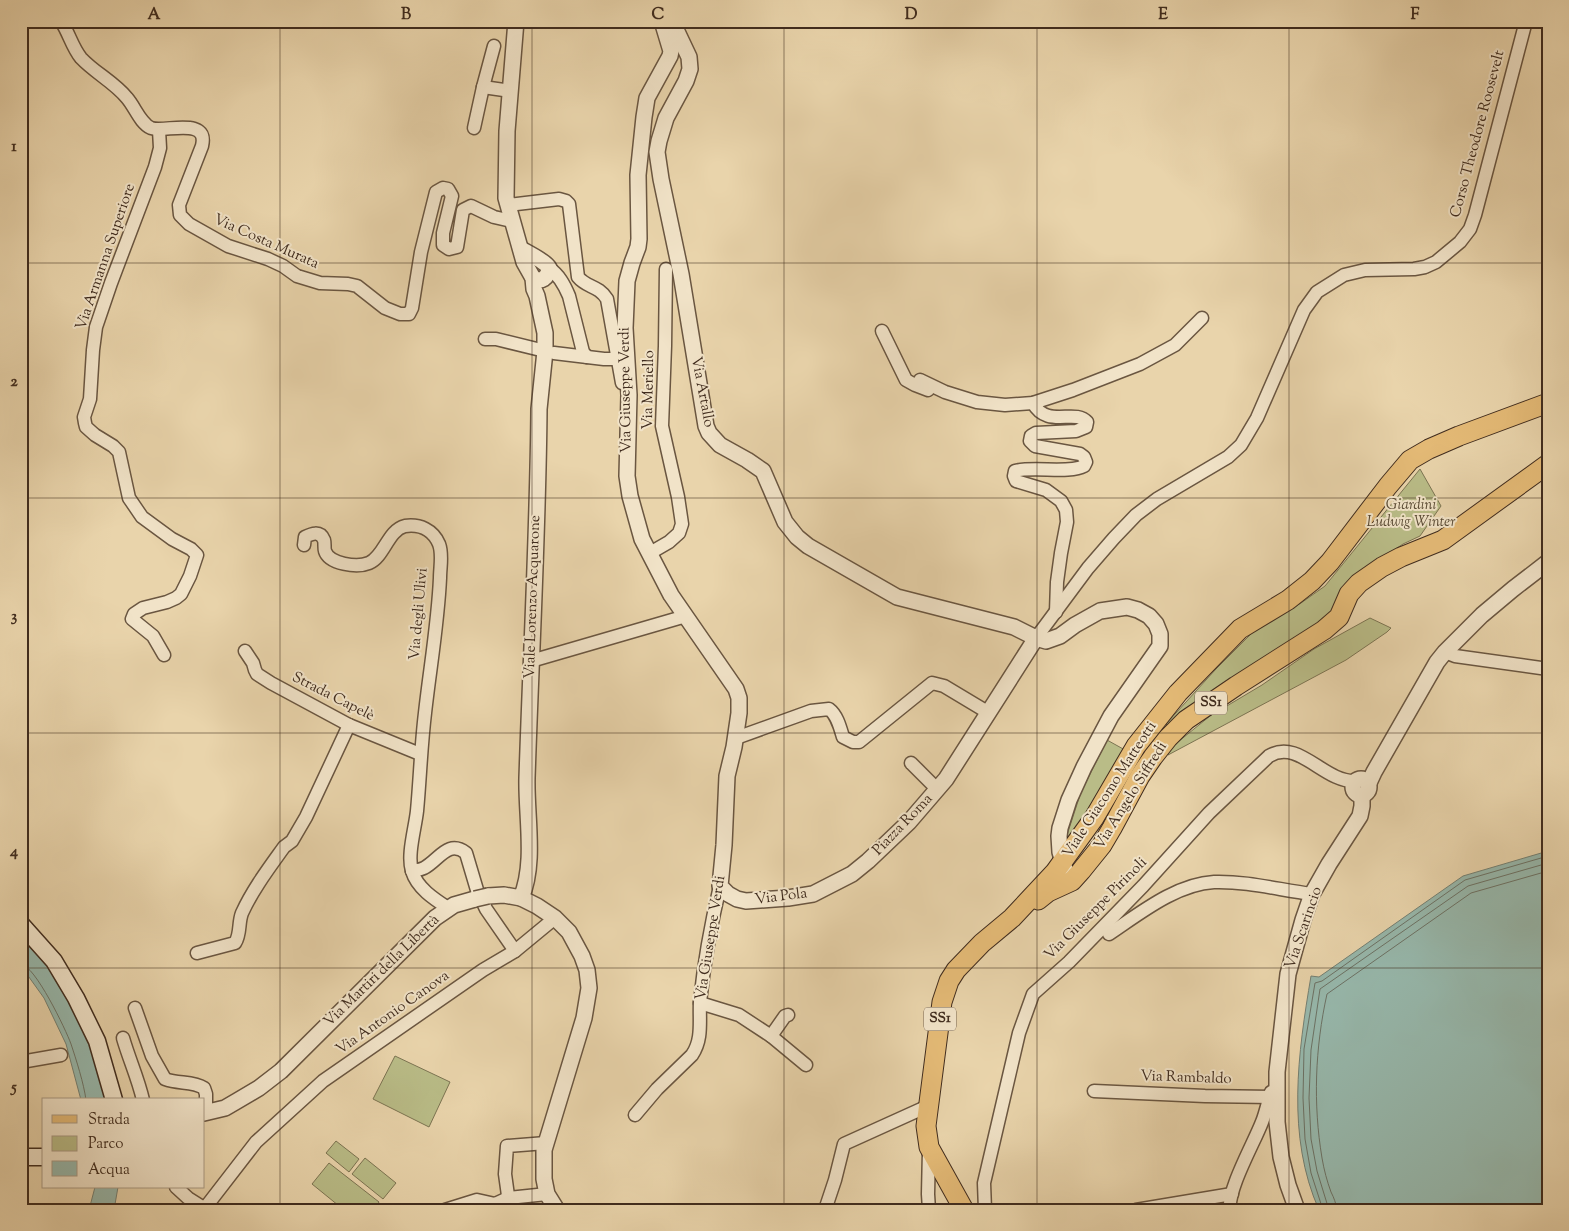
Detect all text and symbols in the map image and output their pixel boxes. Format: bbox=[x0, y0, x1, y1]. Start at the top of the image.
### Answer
text: A bbox=[148, 4, 161, 27]
text: B bbox=[401, 4, 411, 27]
text: C bbox=[652, 4, 665, 27]
text: D bbox=[905, 4, 918, 27]
text: E bbox=[1158, 4, 1168, 27]
text: F bbox=[1411, 4, 1420, 27]
street label: Corso Theodore Roosevelt bbox=[1446, 48, 1510, 220]
text: 1 bbox=[11, 136, 17, 159]
street label: Via Armanna Superiore bbox=[71, 181, 141, 333]
street label: Via Costa Murata bbox=[210, 209, 322, 275]
street label: Via Giuseppe Verdi bbox=[614, 327, 638, 453]
street label: Via Meriello bbox=[638, 350, 660, 430]
street label: Via Artallo bbox=[685, 355, 719, 429]
text: 2 bbox=[10, 371, 18, 394]
park label: Giardini Ludwig Winter bbox=[1367, 495, 1456, 533]
street label: Viale Lorenzo Acquarone bbox=[520, 515, 546, 679]
street label: Via degli Ulivi bbox=[405, 567, 433, 661]
text: 3 bbox=[11, 606, 18, 629]
street label: Strada Capelè bbox=[288, 667, 378, 727]
road number: SS1 bbox=[1195, 691, 1227, 714]
street label: Viale Giacomo Matteotti bbox=[1058, 718, 1162, 862]
street label: Via Angelo Siffredi bbox=[1089, 738, 1173, 854]
street label: Piazza Roma bbox=[868, 789, 938, 861]
text: 4 bbox=[9, 841, 18, 864]
street label: Via Giuseppe Pirinoli bbox=[1040, 853, 1152, 965]
street label: Via Giuseppe Verdi bbox=[691, 874, 731, 1002]
street label: Via Pola bbox=[754, 883, 808, 911]
street label: Via Scarincio bbox=[1280, 884, 1328, 972]
street label: Via Martiri della Libertà bbox=[319, 910, 445, 1032]
street label: Via Antonio Canova bbox=[332, 966, 454, 1060]
road number: SS1 bbox=[924, 1008, 956, 1030]
street label: Via Rambaldo bbox=[1140, 1066, 1232, 1090]
text: 5 bbox=[9, 1077, 17, 1100]
legend bbox=[42, 1098, 205, 1188]
text: Strada bbox=[88, 1110, 130, 1131]
text: Parco bbox=[88, 1134, 124, 1155]
text: Acqua bbox=[88, 1160, 130, 1181]

